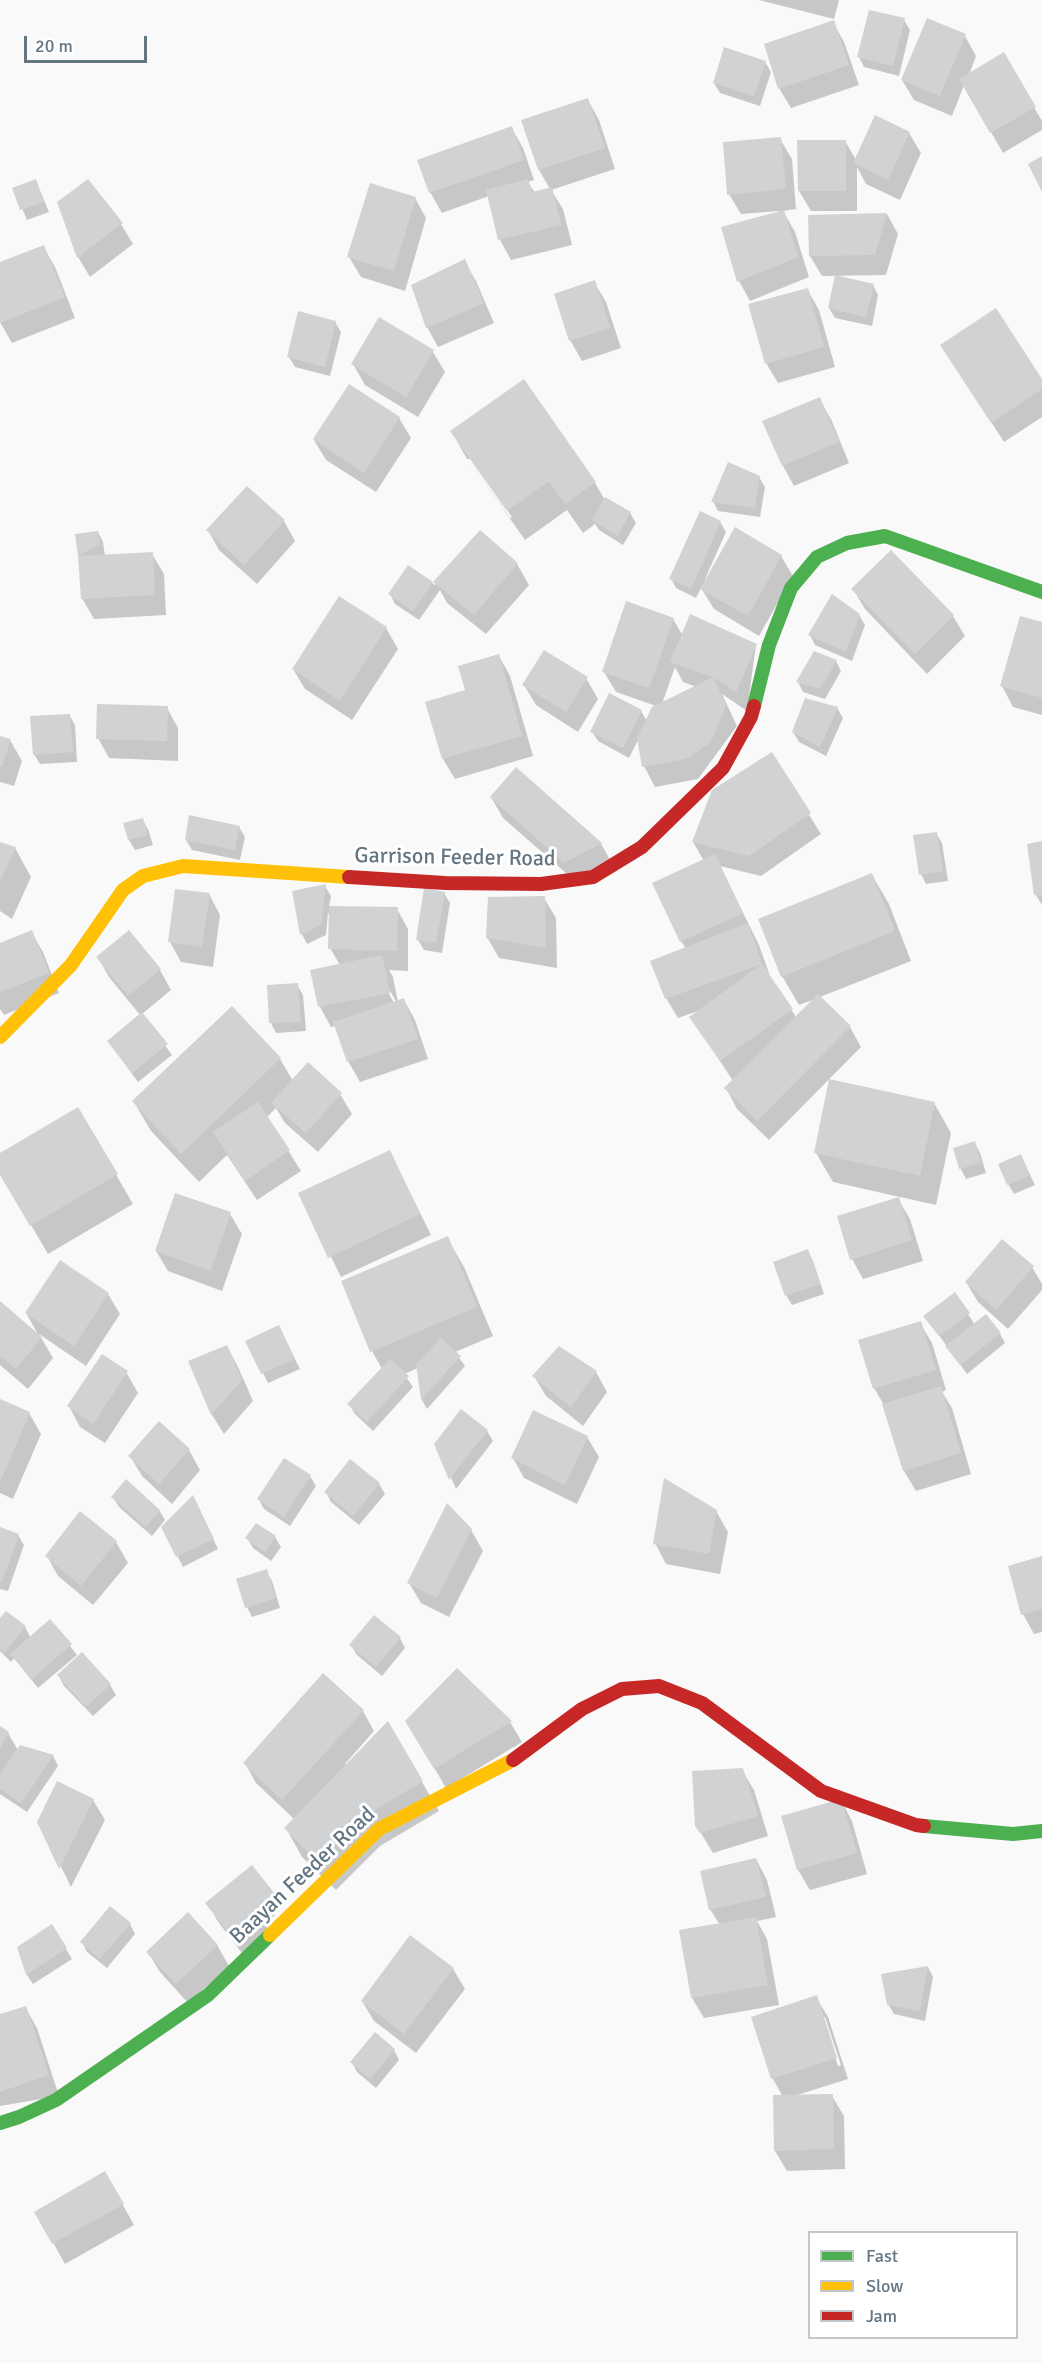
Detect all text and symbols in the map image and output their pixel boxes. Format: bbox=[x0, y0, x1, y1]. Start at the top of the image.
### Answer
scale bar bbox=[27, 24, 150, 62]
text: 20 m bbox=[35, 35, 73, 57]
street label: Garrison Feeder Road bbox=[354, 843, 556, 873]
street label: Baayan Feeder Road bbox=[225, 1802, 381, 1950]
legend bbox=[808, 2231, 1018, 2339]
text: Fast bbox=[866, 2245, 898, 2267]
text: Slow bbox=[866, 2275, 903, 2297]
text: Jam bbox=[866, 2305, 897, 2327]

